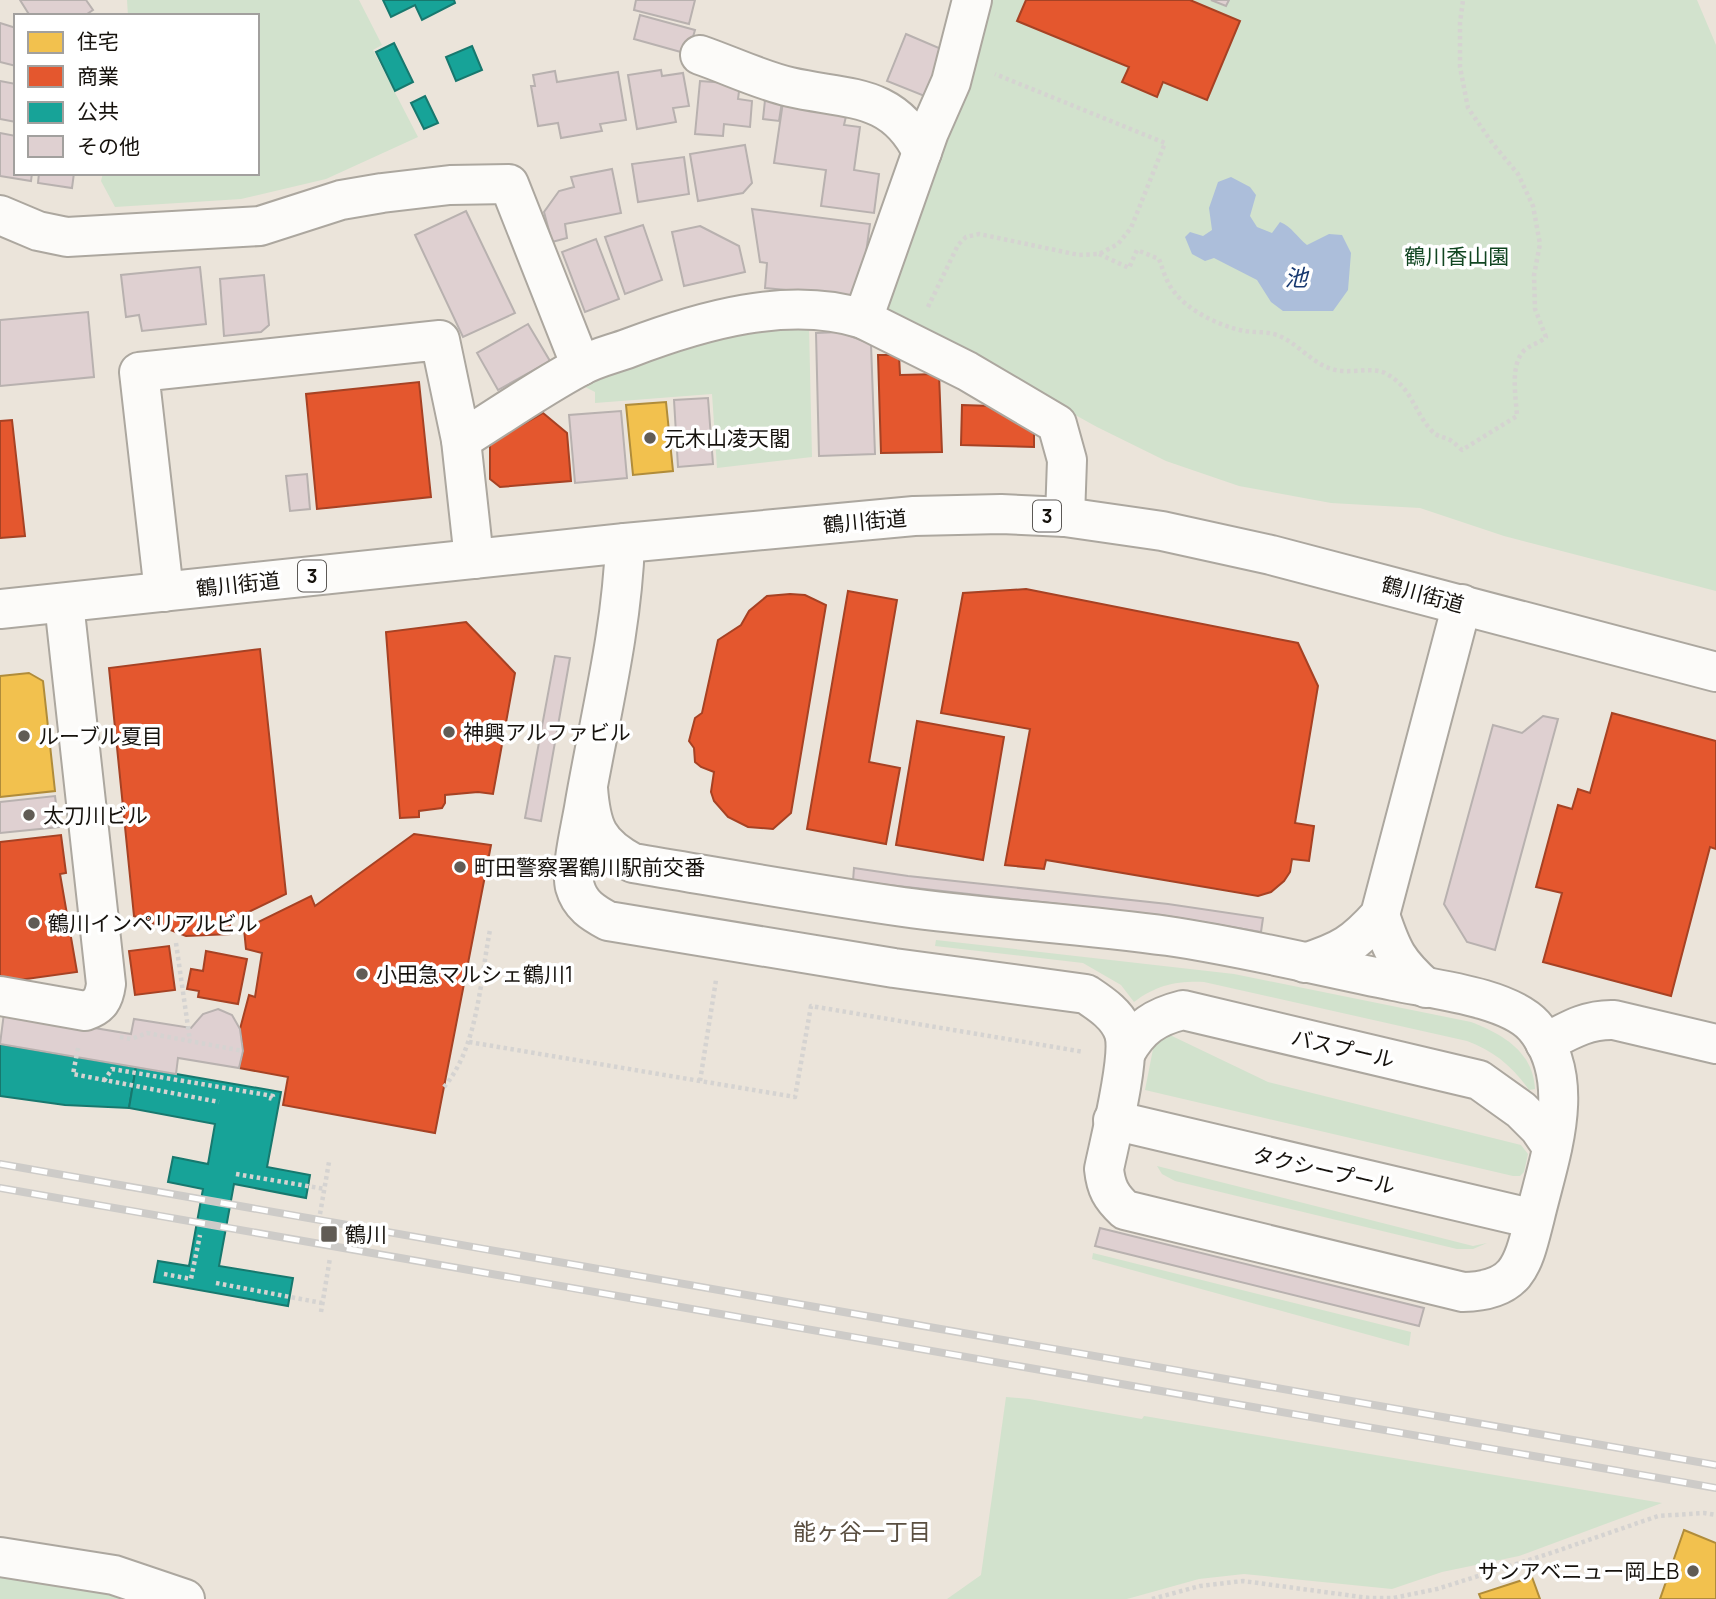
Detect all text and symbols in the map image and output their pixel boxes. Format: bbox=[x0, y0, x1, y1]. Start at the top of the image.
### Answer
legend bbox=[14, 14, 259, 175]
text: 住宅 bbox=[77, 27, 119, 55]
text: 商業 bbox=[77, 62, 119, 90]
text: 公共 bbox=[77, 97, 119, 125]
text: その他 bbox=[77, 132, 140, 160]
park label: 鶴川香山園 bbox=[1405, 242, 1510, 270]
water label: 池 bbox=[1285, 261, 1310, 293]
place label: 元木山凌天閣 bbox=[664, 424, 790, 452]
marker: 元木山凌天閣 bbox=[642, 430, 658, 446]
road number: 3 bbox=[1033, 500, 1061, 531]
street label: 鶴川街道 bbox=[822, 503, 908, 539]
road number: 3 bbox=[298, 561, 326, 592]
street label: 鶴川街道 bbox=[195, 566, 281, 602]
street label: 鶴川街道 bbox=[1379, 570, 1467, 618]
place label: 神興アルファビル bbox=[463, 718, 631, 746]
place label: ルーブル夏目 bbox=[38, 722, 163, 750]
marker: 神興アルファビル bbox=[441, 724, 457, 740]
marker: ルーブル夏目 bbox=[16, 728, 32, 744]
place label: 太刀川ビル bbox=[43, 801, 148, 829]
marker: 太刀川ビル bbox=[21, 807, 37, 823]
place label: 町田警察署鶴川駅前交番 bbox=[474, 853, 705, 881]
marker: 町田警察署鶴川駅前交番 bbox=[452, 859, 468, 875]
place label: 鶴川インペリアルビル bbox=[48, 909, 258, 937]
marker: 鶴川インペリアルビル bbox=[26, 915, 42, 931]
place label: 小田急マルシェ鶴川1 bbox=[376, 960, 573, 988]
marker: 小田急マルシェ鶴川1 bbox=[354, 966, 370, 982]
street label: バスプール bbox=[1289, 1023, 1397, 1073]
street label: タクシープール bbox=[1250, 1140, 1398, 1200]
place label: 鶴川 bbox=[345, 1220, 387, 1248]
marker: 鶴川 bbox=[319, 1224, 339, 1244]
district label: 能ヶ谷一丁目 bbox=[793, 1515, 931, 1547]
place label: サンアベニュー岡上B bbox=[1478, 1557, 1679, 1585]
marker: サンアベニュー岡上B bbox=[1685, 1563, 1701, 1579]

